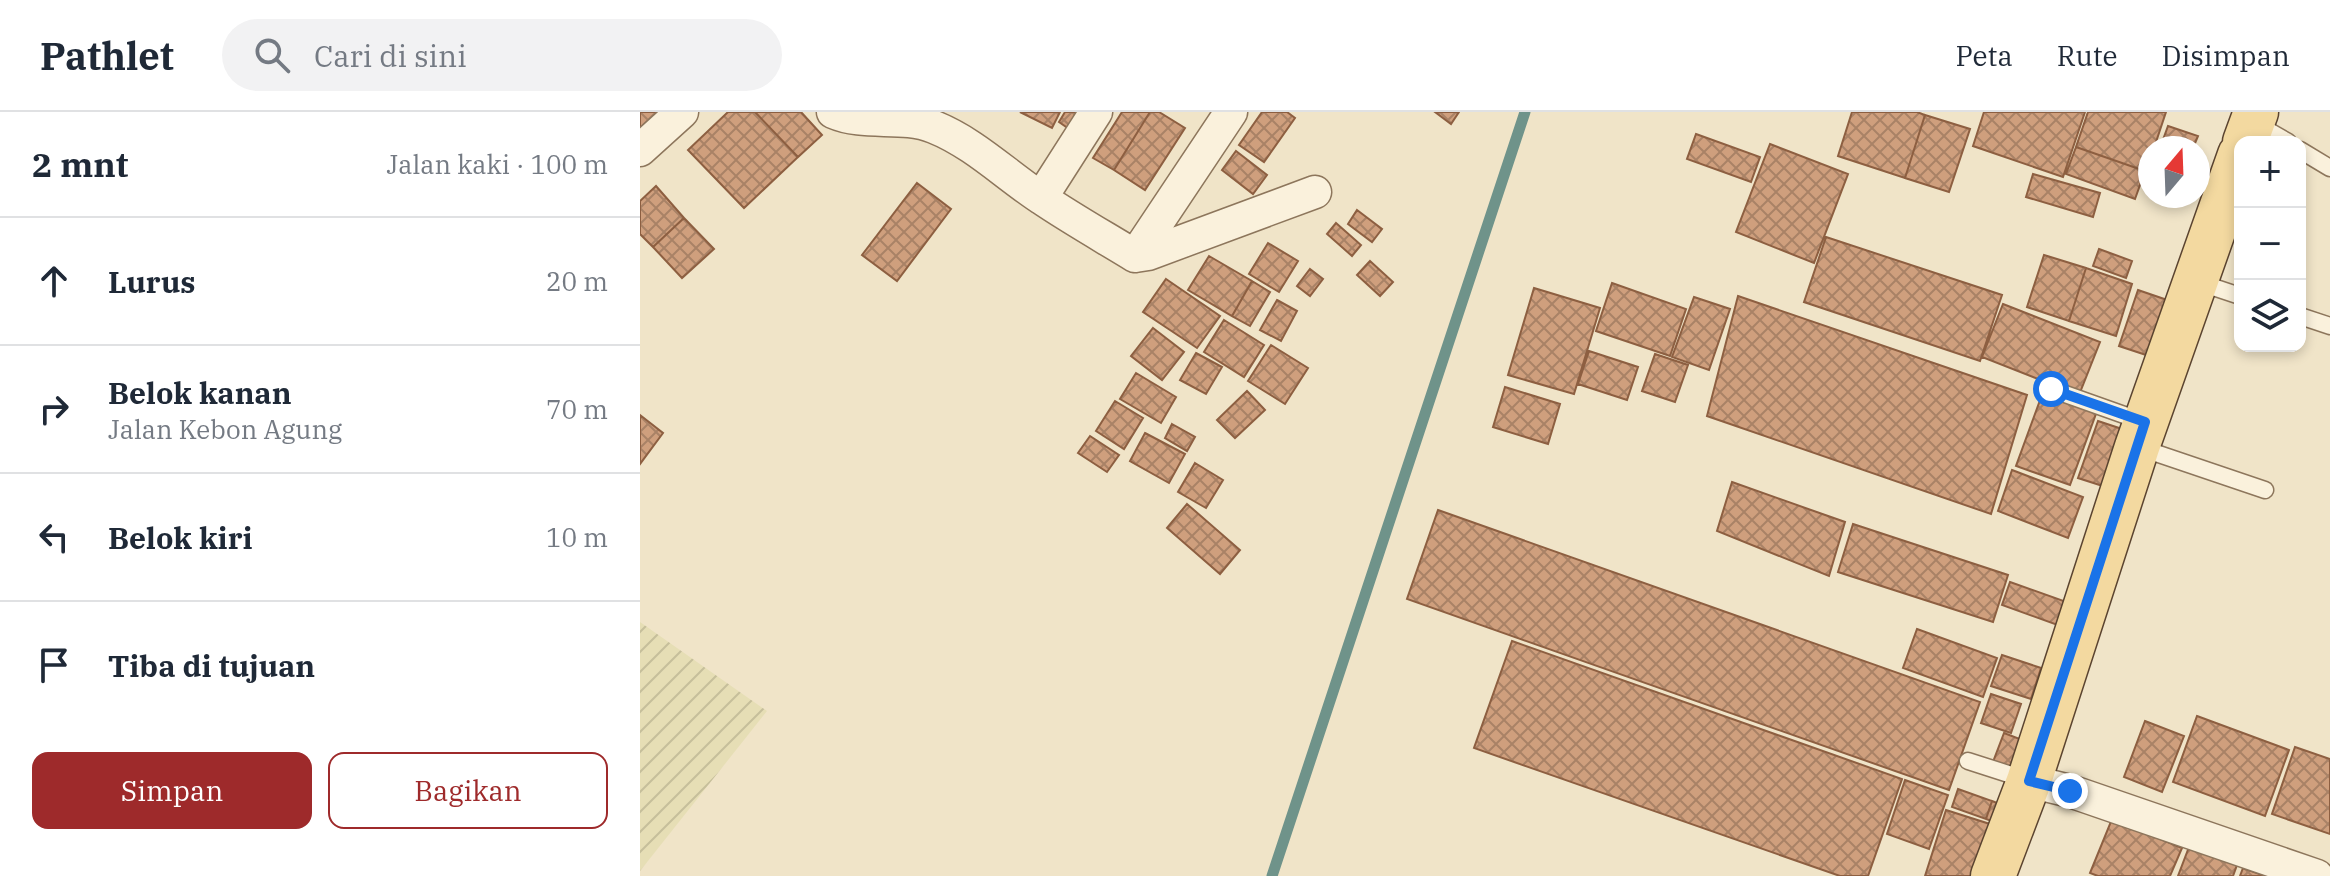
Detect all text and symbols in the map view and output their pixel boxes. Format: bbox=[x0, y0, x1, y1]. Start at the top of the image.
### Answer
search box bbox=[222, 19, 782, 91]
text: Pathlet bbox=[40, 31, 174, 80]
icon: search bbox=[250, 33, 294, 77]
text: Cari di sini bbox=[314, 36, 467, 75]
text: Peta bbox=[1956, 37, 2013, 74]
text: Rute bbox=[2057, 37, 2118, 74]
text: Disimpan bbox=[2162, 37, 2290, 74]
north arrow bbox=[2138, 136, 2210, 208]
map controls bbox=[2234, 136, 2306, 352]
button: + bbox=[2234, 136, 2306, 208]
text: 2 mnt bbox=[32, 142, 129, 186]
text: Jalan kaki · 100 m bbox=[387, 147, 608, 181]
button: − bbox=[2234, 208, 2306, 280]
icon: ahead bbox=[32, 259, 76, 303]
text: Lurus bbox=[108, 262, 196, 301]
text: 20 m bbox=[546, 264, 608, 298]
button: layers bbox=[2234, 280, 2306, 352]
route start bbox=[2033, 371, 2069, 407]
text: Belok kanan bbox=[108, 373, 292, 412]
icon: right bbox=[32, 387, 76, 431]
text: 70 m bbox=[546, 392, 608, 426]
text: Jalan Kebon Agung bbox=[108, 412, 342, 446]
icon: left bbox=[32, 515, 76, 559]
text: Belok kiri bbox=[108, 518, 253, 557]
text: 10 m bbox=[546, 520, 608, 554]
icon: arrive bbox=[32, 643, 76, 687]
text: Tiba di tujuan bbox=[108, 646, 315, 685]
button: Simpan bbox=[32, 752, 312, 829]
button: Bagikan bbox=[328, 752, 608, 829]
route end bbox=[2052, 773, 2088, 809]

